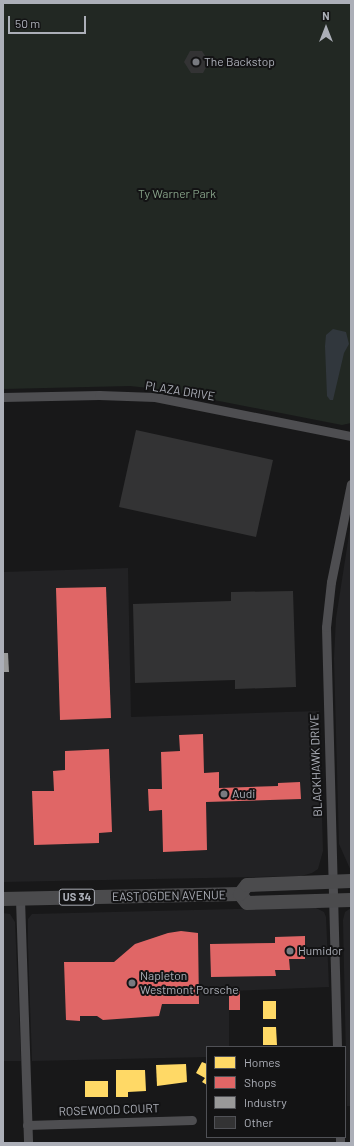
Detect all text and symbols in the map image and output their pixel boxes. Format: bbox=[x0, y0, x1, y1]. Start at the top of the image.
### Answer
scale bar bbox=[10, 8, 88, 34]
north arrow bbox=[306, 8, 346, 48]
text: N bbox=[322, 9, 330, 22]
text: 50 m bbox=[15, 16, 40, 30]
place label: The Backstop bbox=[204, 55, 275, 69]
marker: The Backstop bbox=[191, 57, 201, 67]
park label: Ty Warner Park bbox=[138, 187, 216, 201]
street label: PLAZA DRIVE bbox=[144, 378, 216, 404]
street label: BLACKHAWK DRIVE bbox=[307, 713, 325, 817]
place label: Audi bbox=[232, 787, 255, 801]
marker: Audi bbox=[219, 789, 229, 799]
road number: US 34 bbox=[58, 888, 96, 906]
street label: EAST OGDEN AVENUE bbox=[112, 888, 226, 904]
place label: Humidor bbox=[298, 944, 343, 958]
marker: Humidor bbox=[285, 946, 295, 956]
place label: Napleton Westmont Porsche bbox=[140, 969, 239, 997]
marker: Napleton Westmont Porsche bbox=[127, 978, 137, 988]
legend bbox=[206, 1046, 346, 1138]
text: Homes bbox=[244, 1055, 280, 1069]
text: Shops bbox=[244, 1075, 276, 1089]
text: Industry bbox=[244, 1095, 287, 1109]
street label: ROSEWOOD COURT bbox=[58, 1101, 160, 1119]
text: Other bbox=[244, 1115, 273, 1129]

